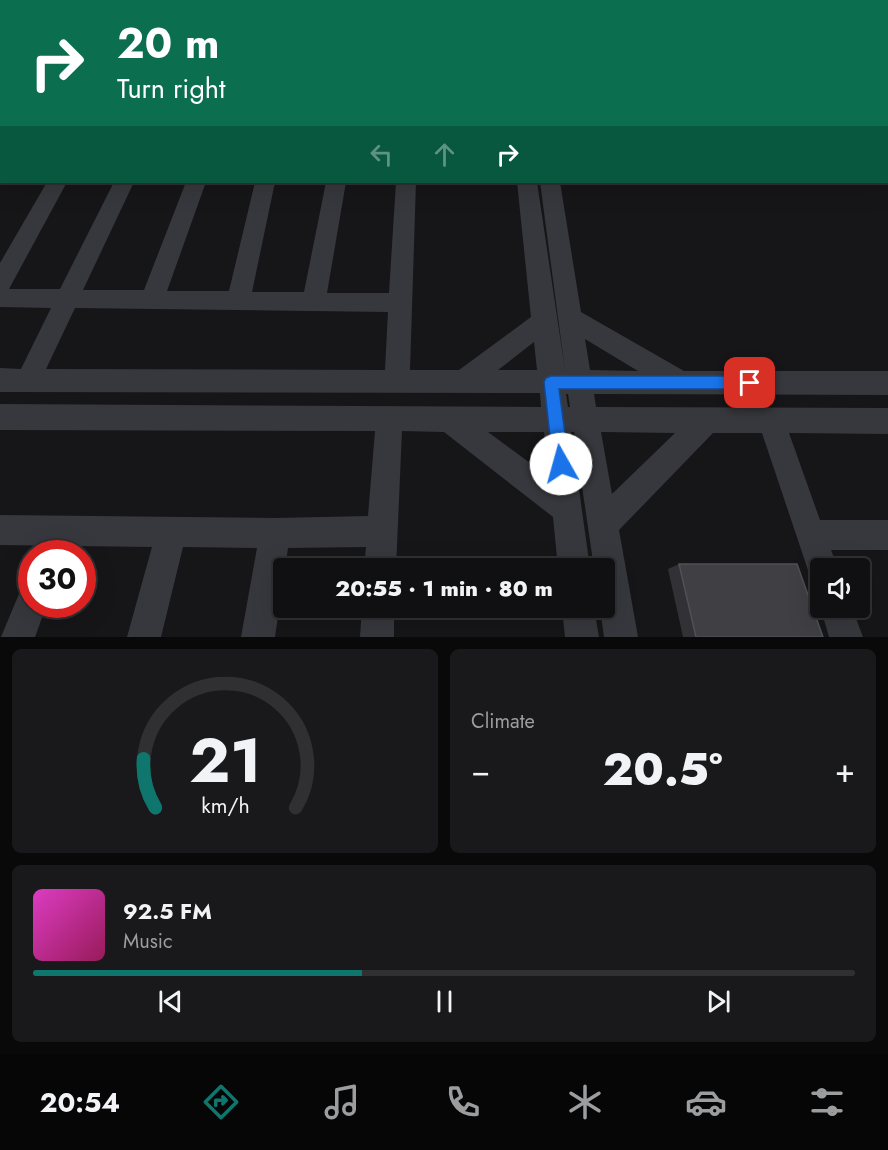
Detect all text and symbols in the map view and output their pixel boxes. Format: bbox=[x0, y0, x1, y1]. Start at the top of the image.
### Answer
text: 20 m bbox=[117, 13, 219, 74]
icon: right bbox=[18, 24, 96, 102]
text: Turn right bbox=[117, 69, 225, 108]
icon: left bbox=[365, 138, 398, 171]
icon: ahead bbox=[428, 138, 461, 171]
icon: right bbox=[491, 138, 524, 171]
pin bbox=[724, 357, 775, 408]
icon: arrive bbox=[733, 366, 766, 399]
position arrow bbox=[529, 432, 593, 496]
speed limit sign: 30 bbox=[18, 540, 96, 618]
map controls bbox=[810, 558, 870, 618]
button: sound bbox=[810, 558, 870, 618]
text: 20:55 · 1 min · 80 m bbox=[335, 572, 553, 604]
text: Climate bbox=[471, 707, 535, 736]
text: 21 bbox=[189, 715, 261, 805]
text: 20.5° bbox=[603, 737, 723, 802]
text: − bbox=[471, 747, 490, 794]
text: + bbox=[835, 747, 855, 794]
text: km/h bbox=[201, 790, 249, 821]
text: 92.5 FM bbox=[123, 895, 212, 927]
text: Music bbox=[123, 927, 173, 956]
icon: previous bbox=[154, 985, 187, 1018]
icon: pause bbox=[428, 985, 461, 1018]
icon: next bbox=[702, 985, 735, 1018]
icon: directions bbox=[200, 1081, 242, 1123]
icon: music bbox=[321, 1081, 363, 1123]
icon: phone bbox=[442, 1081, 484, 1123]
icon: climate bbox=[564, 1081, 606, 1123]
icon: car bbox=[685, 1081, 727, 1123]
icon: filters bbox=[806, 1081, 848, 1123]
text: 20:54 bbox=[40, 1083, 120, 1122]

